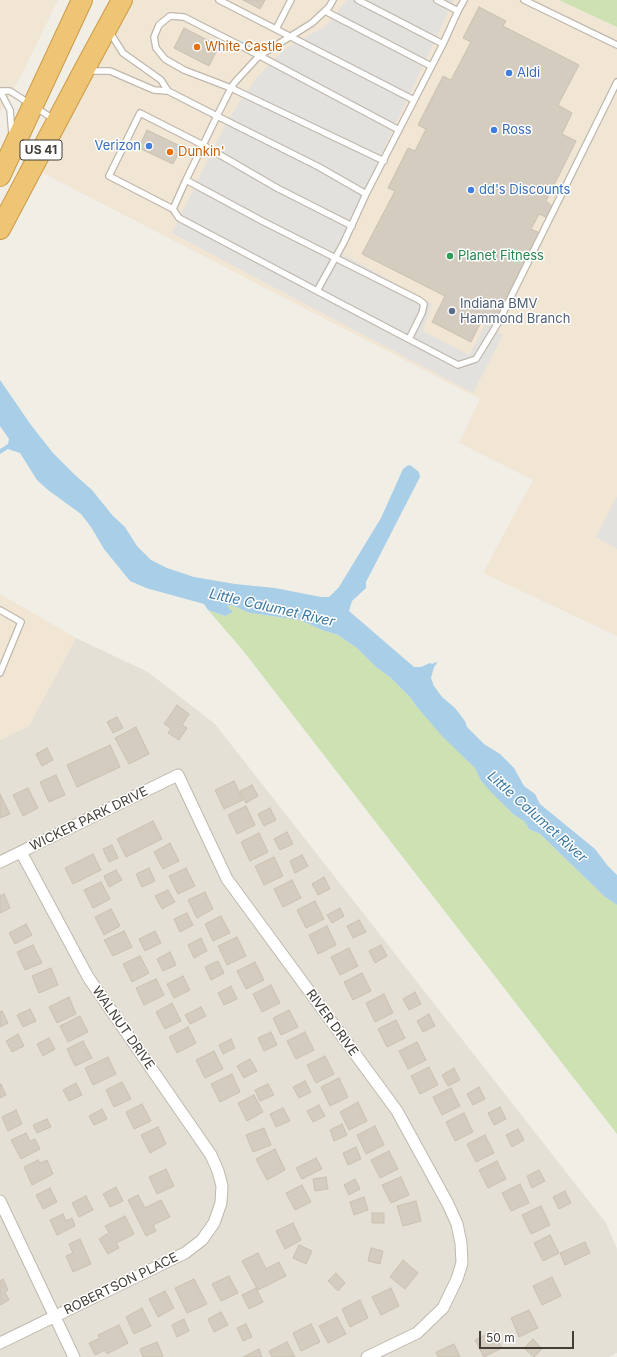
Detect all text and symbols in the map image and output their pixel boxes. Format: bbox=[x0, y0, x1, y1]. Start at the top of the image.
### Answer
place label: White Castle bbox=[205, 39, 283, 55]
marker: White Castle bbox=[192, 42, 202, 52]
place label: Aldi bbox=[517, 65, 540, 81]
marker: Aldi bbox=[504, 68, 514, 78]
place label: Ross bbox=[502, 122, 532, 138]
marker: Ross bbox=[489, 125, 499, 135]
place label: Verizon bbox=[94, 138, 141, 154]
road number: US 41 bbox=[20, 140, 62, 160]
marker: Verizon bbox=[144, 141, 154, 151]
place label: Dunkin' bbox=[178, 144, 225, 160]
marker: Dunkin' bbox=[165, 147, 175, 157]
place label: dd's Discounts bbox=[479, 182, 570, 198]
marker: dd's Discounts bbox=[466, 185, 476, 195]
place label: Planet Fitness bbox=[458, 248, 544, 264]
marker: Planet Fitness bbox=[445, 251, 455, 261]
place label: Indiana BMV Hammond Branch bbox=[460, 296, 570, 327]
marker: Indiana BMV Hammond Branch bbox=[447, 306, 457, 316]
water label: Little Calumet River bbox=[208, 585, 336, 631]
water label: Little Calumet River bbox=[484, 768, 590, 866]
street label: WICKER PARK DRIVE bbox=[27, 784, 151, 854]
street label: WALNUT DRIVE bbox=[89, 983, 157, 1073]
street label: RIVER DRIVE bbox=[303, 987, 361, 1059]
street label: ROBERTSON PLACE bbox=[62, 1250, 180, 1318]
scale bar bbox=[481, 1323, 576, 1349]
text: 50 m bbox=[486, 1330, 515, 1345]

